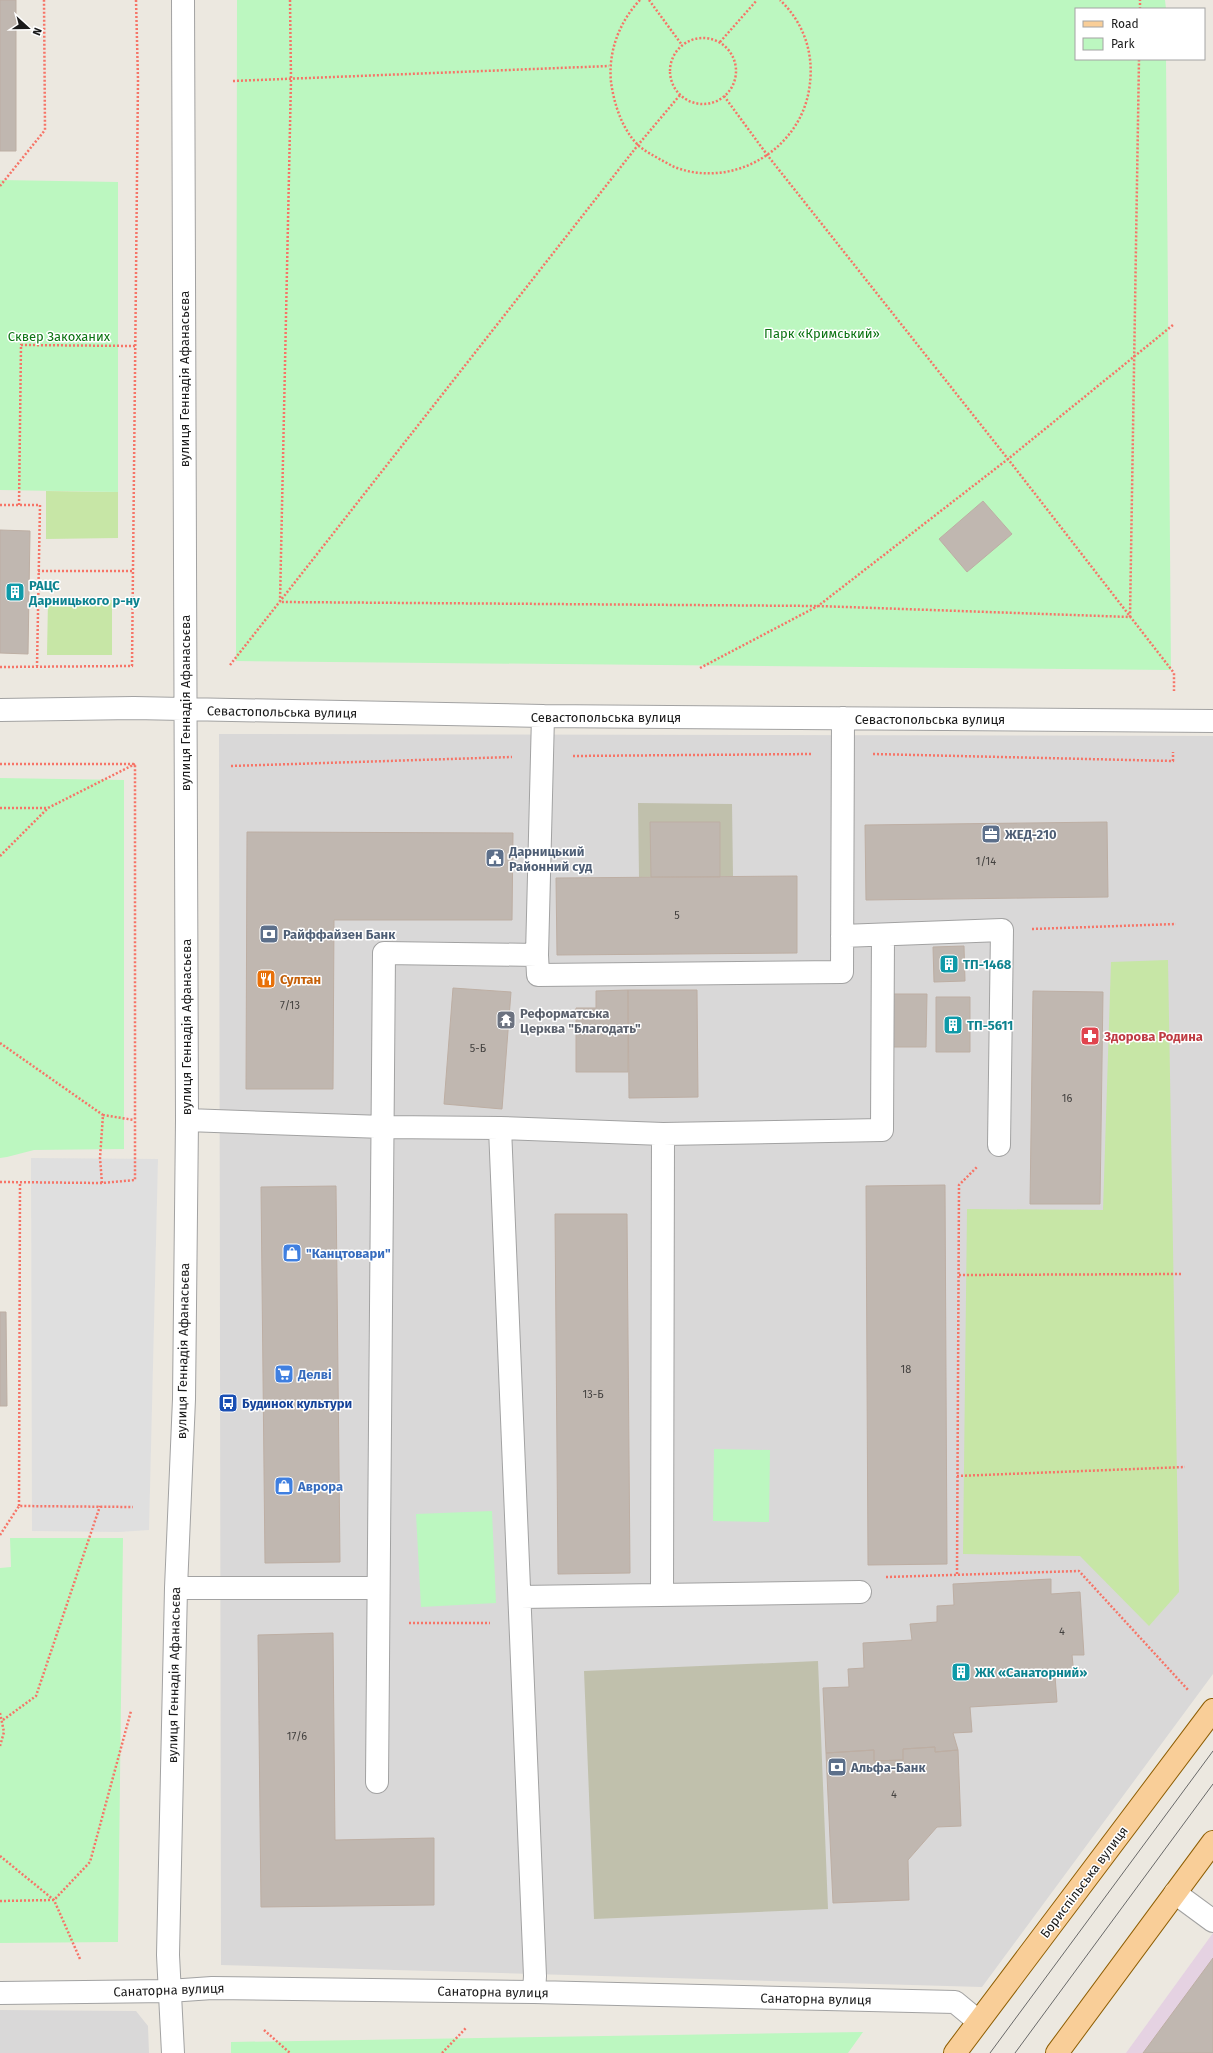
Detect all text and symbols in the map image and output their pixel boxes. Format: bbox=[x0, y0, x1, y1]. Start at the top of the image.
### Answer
north arrow bbox=[8, 8, 48, 48]
legend bbox=[1075, 8, 1205, 60]
text: Road bbox=[1111, 17, 1139, 31]
text: N bbox=[29, 26, 44, 37]
text: Park bbox=[1111, 37, 1135, 51]
street label: вулиця Геннадія Афанасьєва bbox=[177, 291, 192, 467]
park label: Парк «Кримський» bbox=[764, 326, 880, 341]
park label: Сквер Закоханих bbox=[8, 329, 111, 344]
place label: РАЦС Дарницького р-ну bbox=[28, 578, 140, 608]
building icon: РАЦС Дарницького р-ну bbox=[4, 581, 26, 603]
street label: вулиця Геннадія Афанасьєва bbox=[178, 615, 193, 791]
street label: Севастопольська вулиця bbox=[207, 703, 357, 721]
street label: Севастопольська вулиця bbox=[531, 710, 681, 725]
street label: Севастопольська вулиця bbox=[855, 712, 1005, 727]
office icon: ЖЕД-210 bbox=[980, 823, 1002, 845]
place label: ЖЕД-210 bbox=[1004, 827, 1057, 842]
place label: Дарницький Районний суд bbox=[508, 844, 593, 874]
public building icon: Дарницький Районний суд bbox=[484, 847, 506, 869]
house number: 1/14 bbox=[976, 855, 996, 868]
house number: 5 bbox=[674, 909, 680, 922]
bank icon: Райффайзен Банк bbox=[258, 923, 280, 945]
place label: Райффайзен Банк bbox=[283, 927, 396, 942]
street label: вулиця Геннадія Афанасьєва bbox=[179, 939, 194, 1115]
building icon: ТП-1468 bbox=[938, 953, 960, 975]
place label: ТП-1468 bbox=[963, 957, 1012, 972]
restaurant icon: Султан bbox=[255, 968, 277, 990]
place label: Султан bbox=[280, 972, 321, 987]
house number: 7/13 bbox=[280, 999, 300, 1012]
place label: Реформатська Церква "Благодать" bbox=[520, 1006, 641, 1036]
temple icon: Реформатська Церква "Благодать" bbox=[495, 1009, 517, 1031]
building icon: ТП-5611 bbox=[942, 1014, 964, 1036]
place label: ТП-5611 bbox=[967, 1018, 1013, 1033]
pharmacy icon: Здорова Родина bbox=[1079, 1025, 1101, 1047]
place label: Здорова Родина bbox=[1103, 1029, 1203, 1044]
house number: 5-Б bbox=[470, 1042, 487, 1055]
house number: 16 bbox=[1062, 1092, 1072, 1105]
shop icon: "Канцтовари" bbox=[281, 1242, 303, 1264]
place label: "Канцтовари" bbox=[306, 1246, 391, 1261]
street label: вулиця Геннадія Афанасьєва bbox=[174, 1263, 192, 1439]
supermarket icon: Делві bbox=[273, 1363, 295, 1385]
house number: 18 bbox=[901, 1363, 911, 1376]
place label: Делві bbox=[297, 1367, 332, 1382]
house number: 13-Б bbox=[582, 1388, 604, 1401]
bus stop icon: Будинок культури bbox=[217, 1392, 239, 1414]
place label: Будинок культури bbox=[242, 1396, 352, 1411]
shop icon: Аврора bbox=[273, 1475, 295, 1497]
place label: Аврора bbox=[297, 1479, 343, 1494]
street label: вулиця Геннадія Афанасьєва bbox=[165, 1587, 183, 1763]
house number: 4 bbox=[1059, 1625, 1065, 1638]
building icon: ЖК «Санаторний» bbox=[950, 1661, 972, 1683]
place label: ЖК «Санаторний» bbox=[974, 1665, 1087, 1680]
house number: 17/6 bbox=[287, 1730, 307, 1743]
bank icon: Альфа-Банк bbox=[826, 1756, 848, 1778]
place label: Альфа-Банк bbox=[850, 1760, 926, 1775]
house number: 4 bbox=[891, 1788, 897, 1801]
street label: Бориспільська вулиця bbox=[1037, 1823, 1131, 1941]
street label: Санаторна вулиця bbox=[113, 1981, 225, 1999]
street label: Санаторна вулиця bbox=[437, 1984, 549, 2000]
street label: Санаторна вулиця bbox=[760, 1991, 872, 2007]

